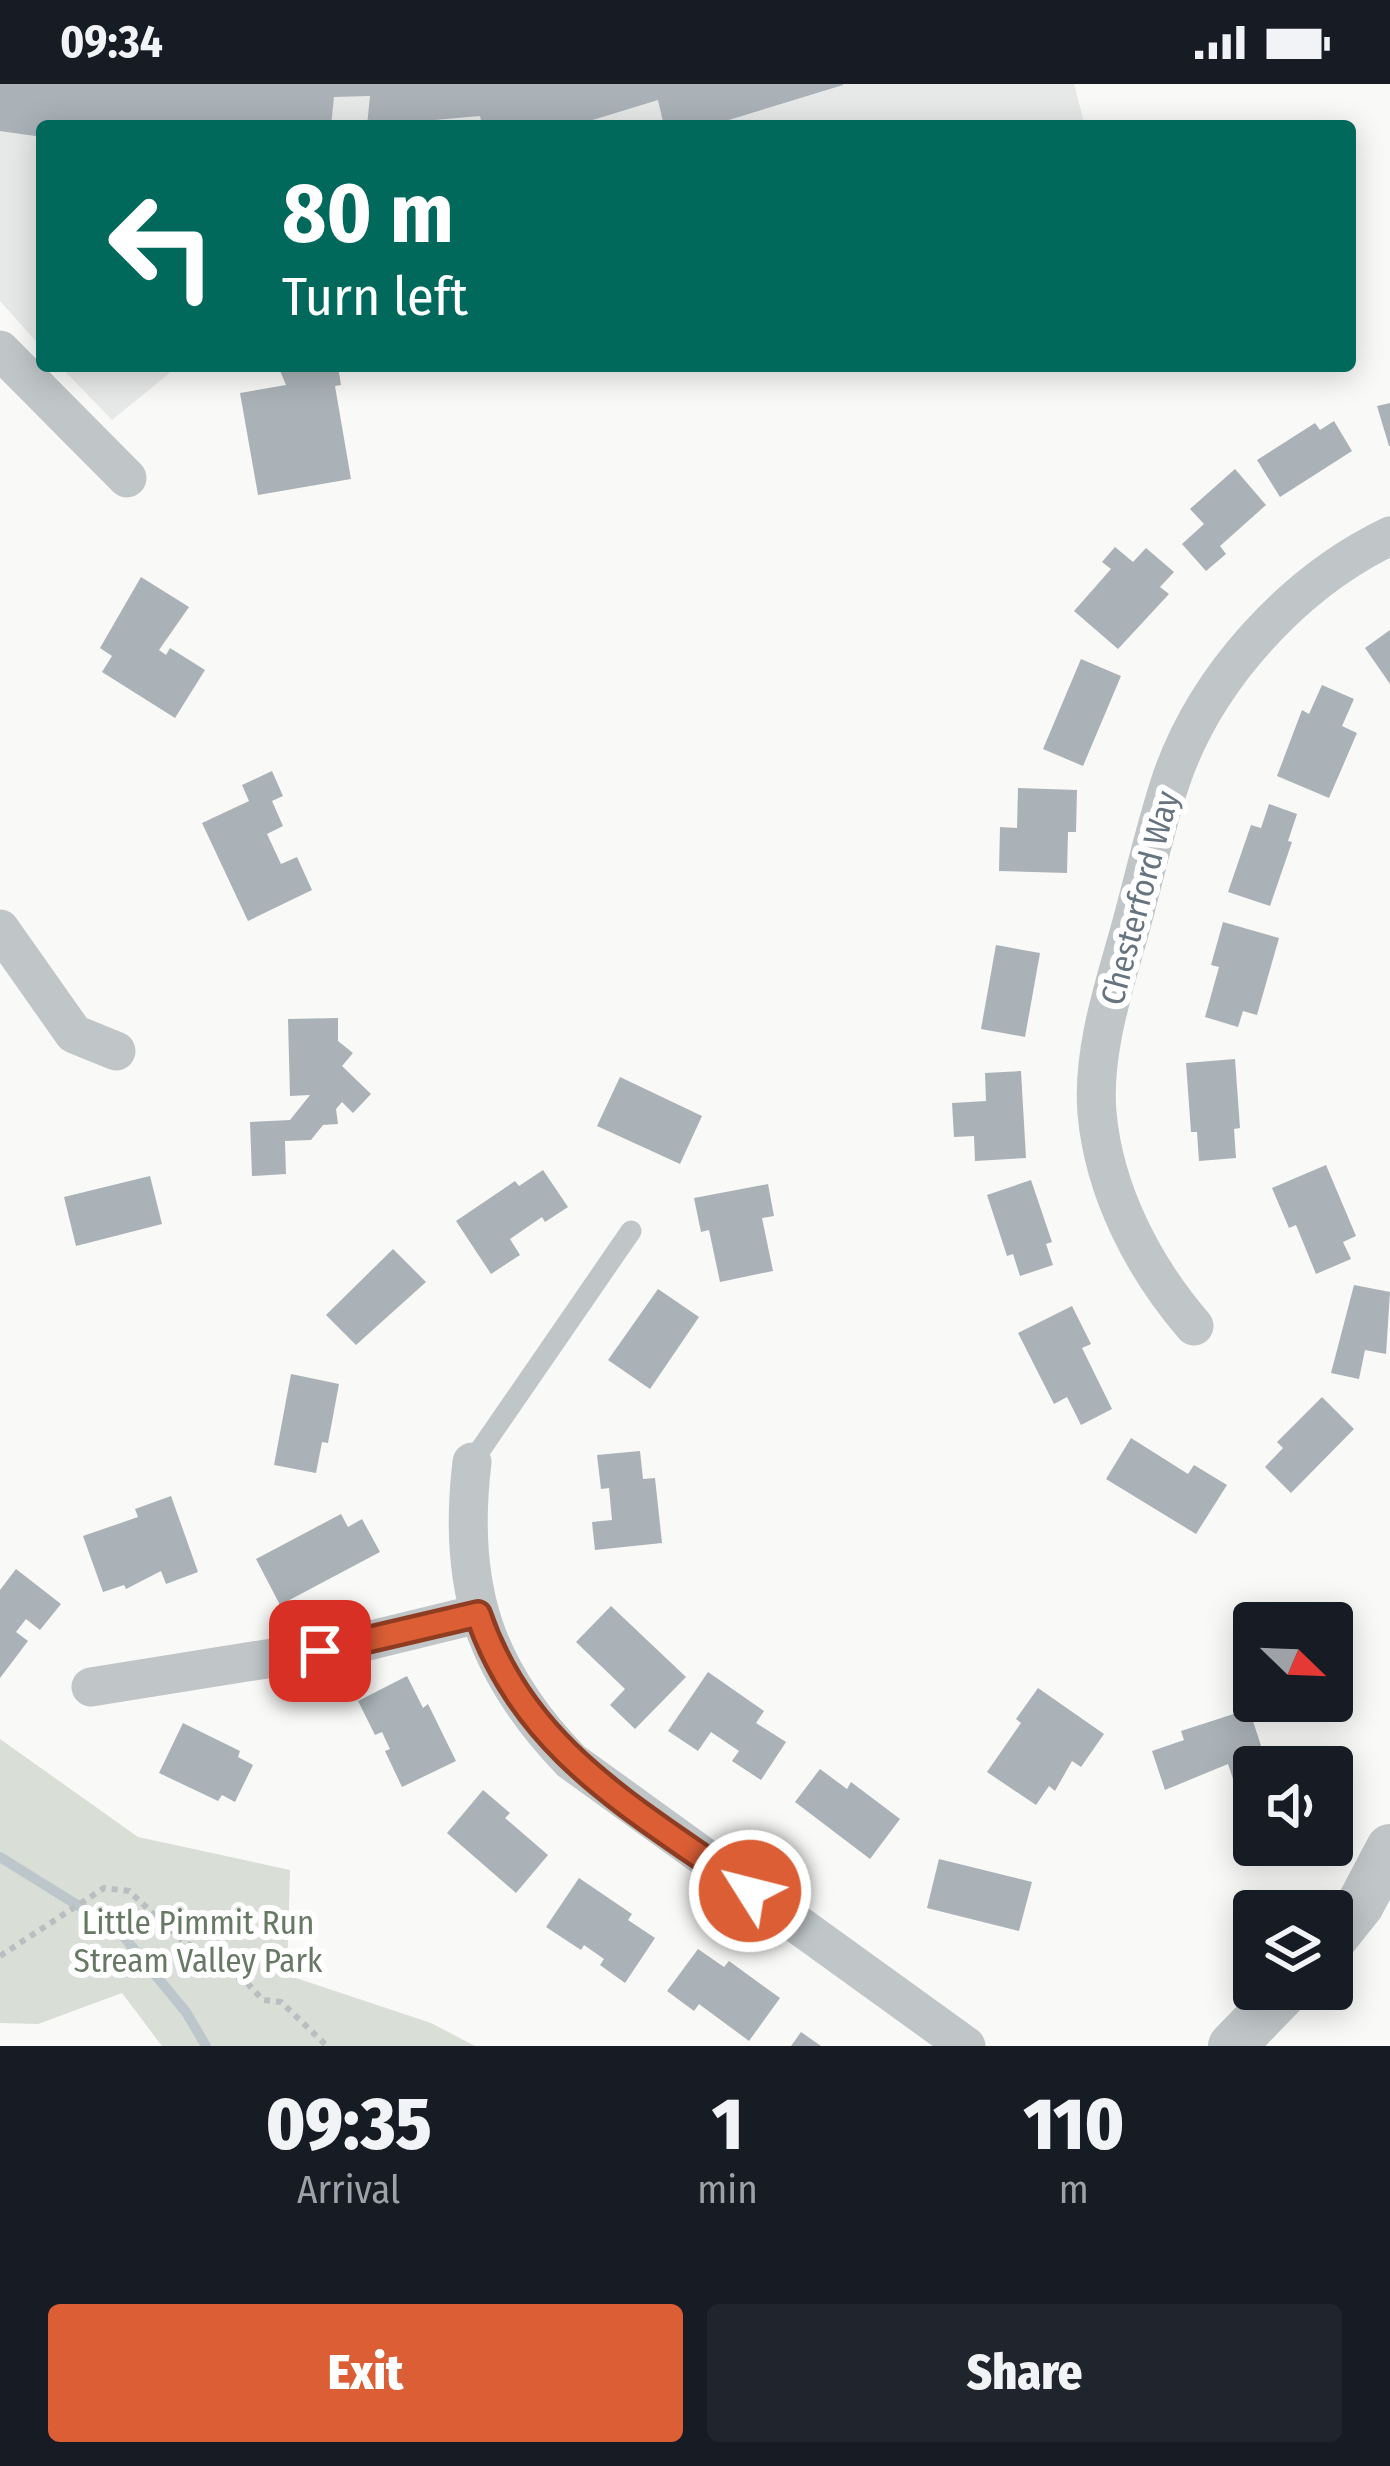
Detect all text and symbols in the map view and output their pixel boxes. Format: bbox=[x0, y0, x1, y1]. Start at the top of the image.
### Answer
text: 09:34 bbox=[60, 15, 163, 69]
text: 80 m bbox=[282, 163, 454, 264]
icon: left bbox=[84, 168, 240, 324]
text: Turn left bbox=[282, 265, 468, 329]
street label: Chesterford Way bbox=[1092, 786, 1188, 1009]
pin bbox=[269, 1600, 371, 1702]
north arrow bbox=[1233, 1602, 1353, 1722]
map controls bbox=[1233, 1602, 1353, 2010]
icon: arrive bbox=[287, 1618, 353, 1684]
button: sound bbox=[1233, 1746, 1353, 1866]
position arrow bbox=[687, 1828, 813, 1954]
button: layers bbox=[1233, 1890, 1353, 2010]
park label: Little Pimmit Run Stream Valley Park bbox=[74, 1903, 323, 1981]
text: 09:35 bbox=[266, 2082, 432, 2168]
text: 1 bbox=[712, 2082, 743, 2168]
text: 110 bbox=[1023, 2082, 1124, 2168]
text: Arrival bbox=[297, 2167, 400, 2213]
text: min bbox=[697, 2167, 758, 2213]
text: m bbox=[1059, 2167, 1089, 2213]
button: Exit bbox=[48, 2304, 683, 2442]
button: Share bbox=[707, 2304, 1342, 2442]

